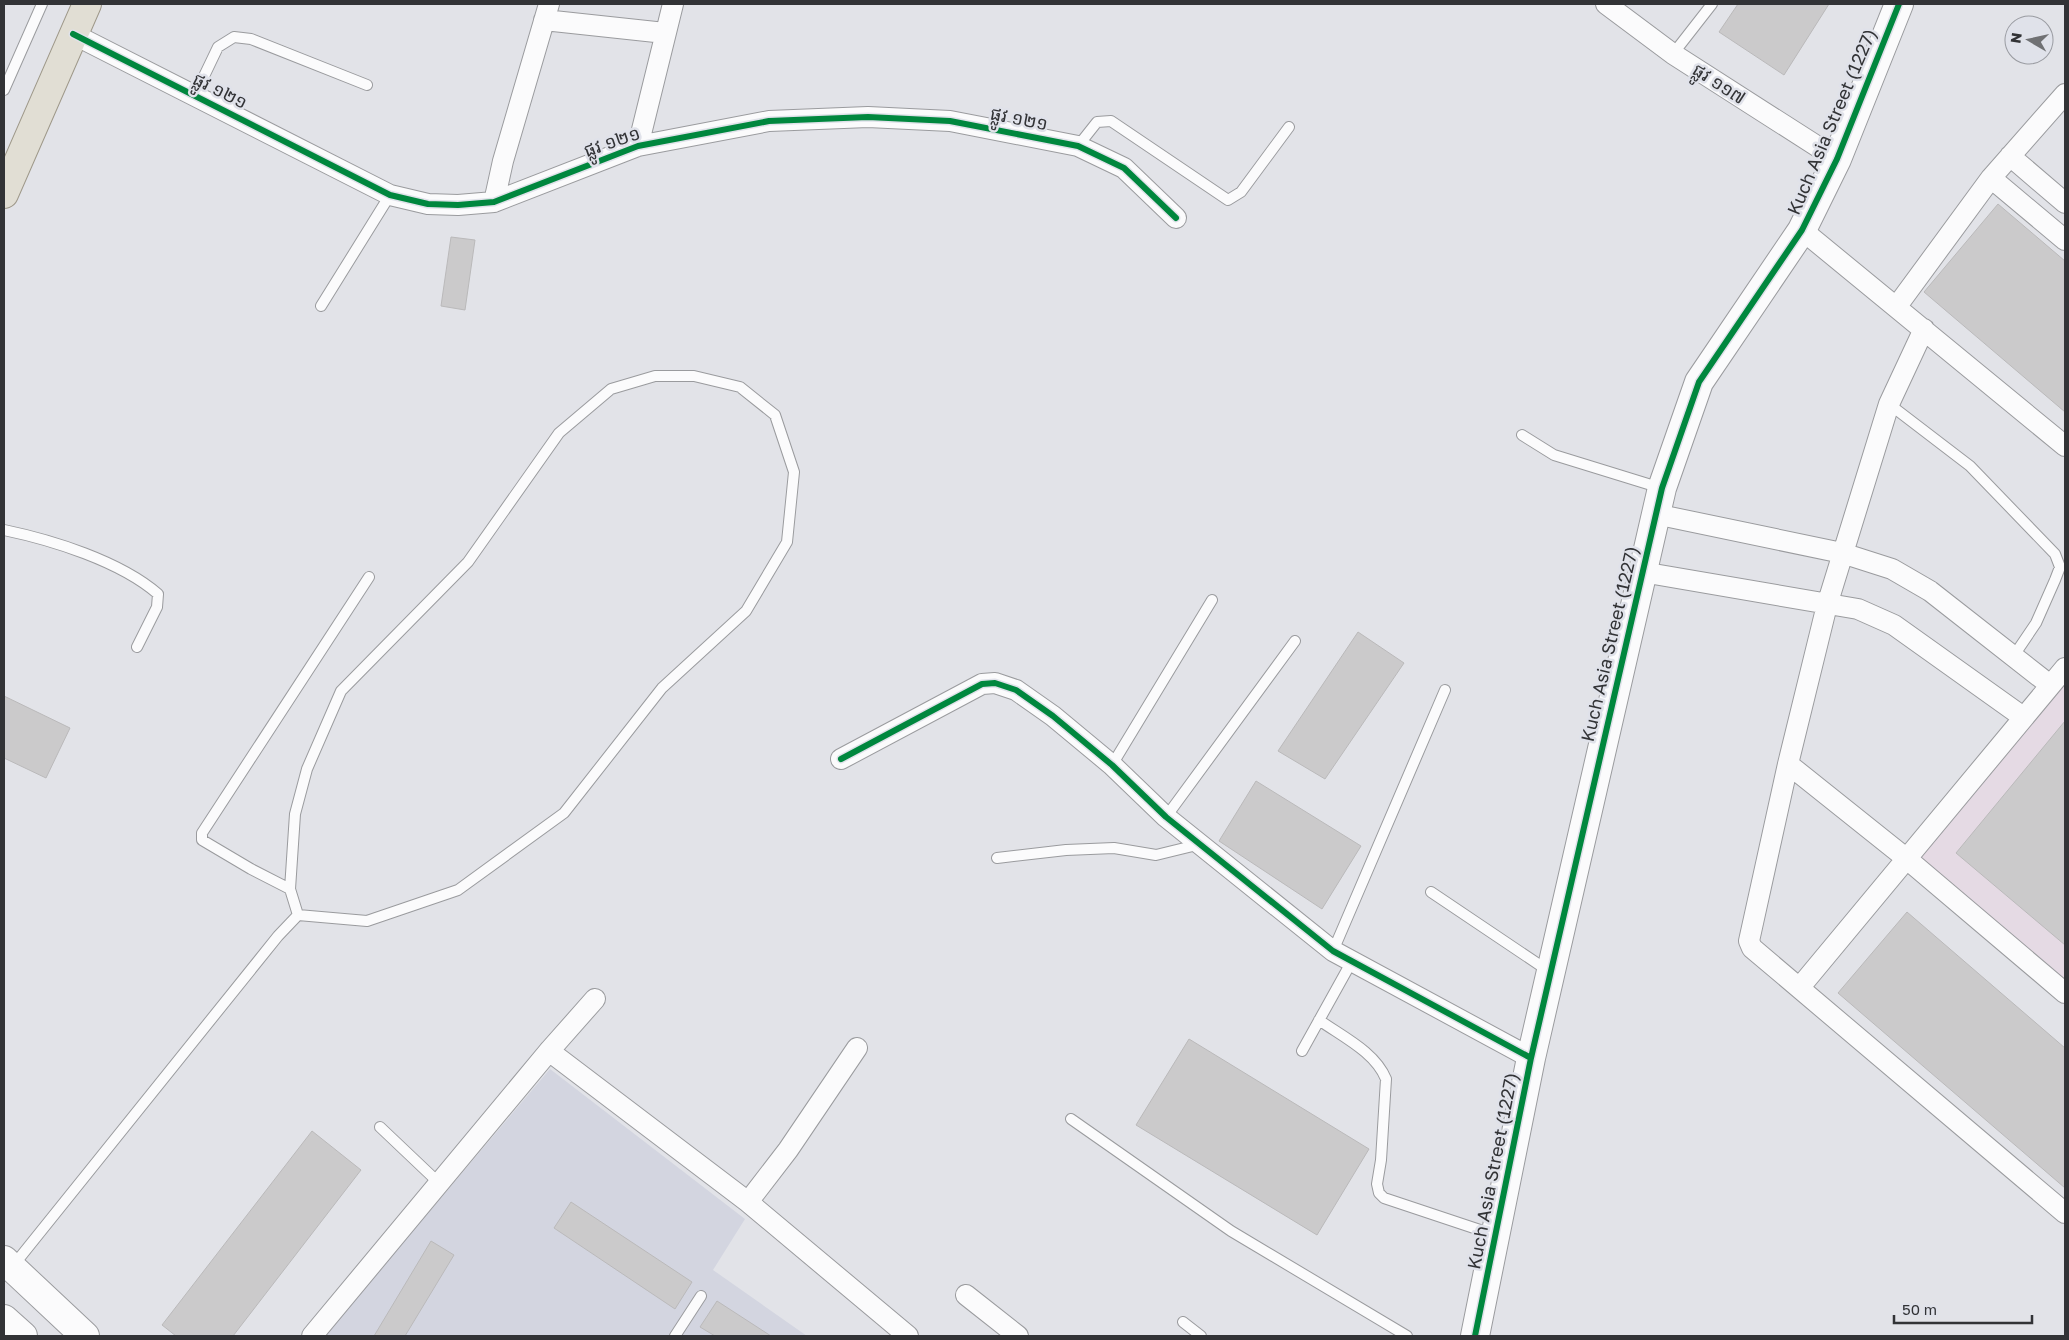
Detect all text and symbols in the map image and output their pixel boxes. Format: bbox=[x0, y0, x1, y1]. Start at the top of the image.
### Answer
north arrow bbox=[2004, 15, 2054, 65]
street label: Kuch Asia Street (1227) bbox=[1782, 25, 1880, 218]
text: N bbox=[2006, 31, 2025, 44]
street label: ផ្លូវ ១១៧ bbox=[1685, 58, 1750, 114]
street label: ផ្លូវ ១២១ bbox=[187, 67, 251, 119]
street label: ផ្លូវ ១២១ bbox=[987, 102, 1050, 141]
street label: ផ្លូវ ១២១ bbox=[581, 121, 645, 167]
street label: Kuch Asia Street (1227) bbox=[1576, 544, 1642, 744]
street label: Kuch Asia Street (1227) bbox=[1462, 1071, 1522, 1271]
scale bar bbox=[1894, 1292, 2032, 1324]
text: 50 m bbox=[1902, 1300, 1937, 1318]

